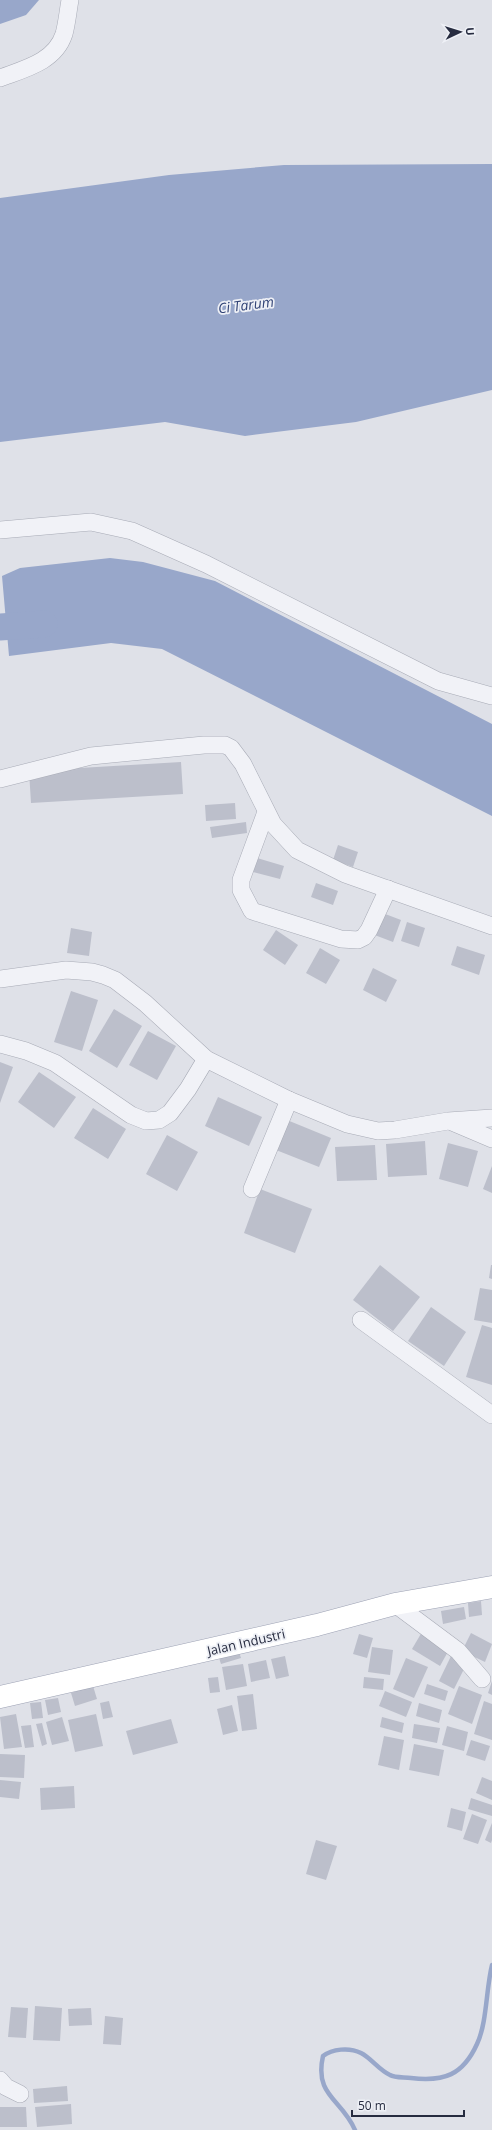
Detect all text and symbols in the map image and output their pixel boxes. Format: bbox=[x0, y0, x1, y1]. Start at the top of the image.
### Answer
north arrow bbox=[440, 12, 480, 52]
text: U bbox=[463, 27, 478, 36]
water label: Ci Tarum bbox=[217, 292, 275, 317]
street label: Jalan Industri bbox=[203, 1624, 287, 1660]
scale bar bbox=[352, 2092, 464, 2118]
text: 50 m bbox=[358, 2097, 386, 2114]

